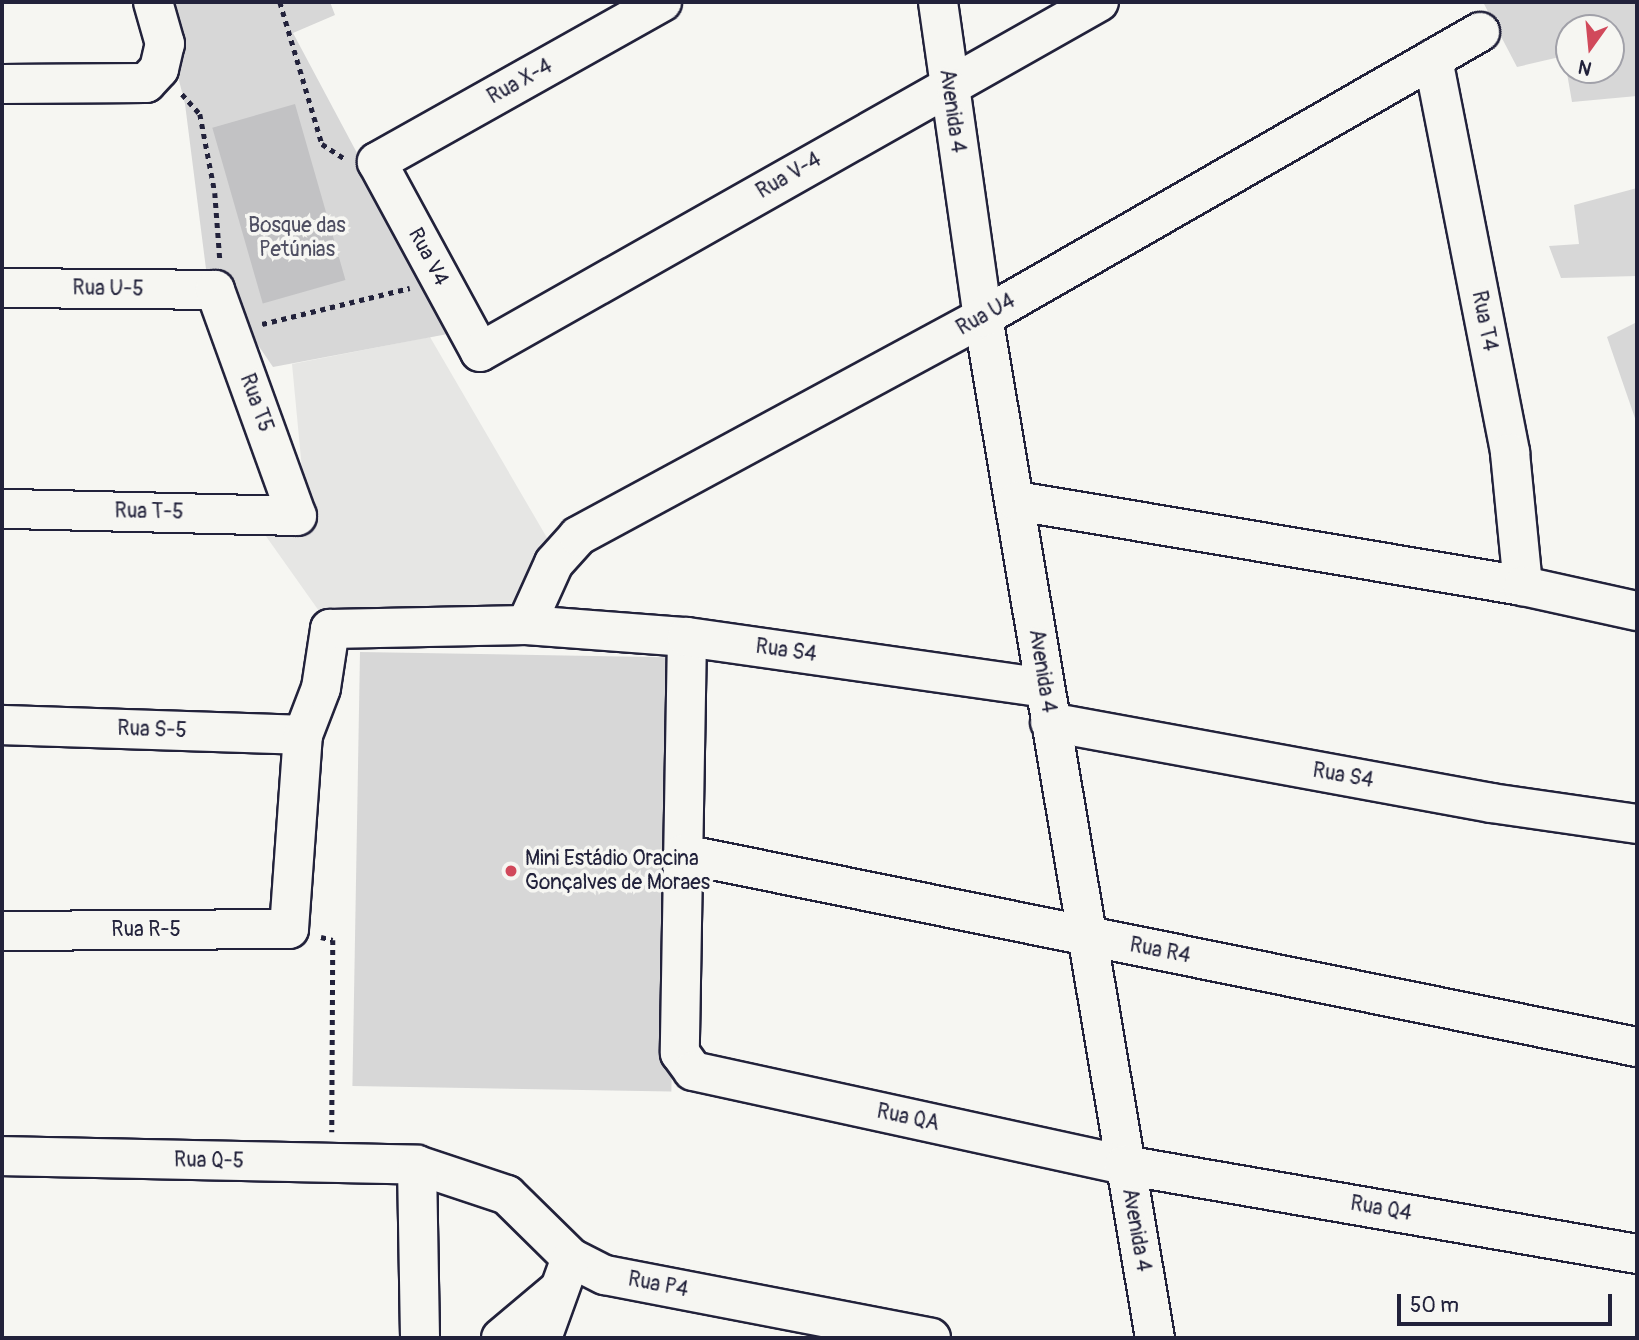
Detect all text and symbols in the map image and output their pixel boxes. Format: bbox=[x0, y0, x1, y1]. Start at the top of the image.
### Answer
north arrow bbox=[1555, 14, 1625, 84]
street label: Rua X-4 bbox=[483, 54, 557, 110]
text: N bbox=[1576, 54, 1594, 81]
street label: Avenida 4 bbox=[934, 68, 970, 154]
street label: Rua V-4 bbox=[752, 147, 826, 205]
park label: Bosque das Petúnias bbox=[248, 213, 346, 263]
street label: Rua V4 bbox=[402, 224, 454, 290]
street label: Rua U-5 bbox=[72, 276, 144, 302]
street label: Rua U4 bbox=[952, 289, 1020, 341]
street label: Rua T4 bbox=[1466, 289, 1502, 353]
street label: Rua T5 bbox=[234, 370, 278, 436]
street label: Rua T-5 bbox=[114, 499, 184, 525]
street label: Avenida 4 bbox=[1023, 627, 1061, 715]
street label: Rua S4 bbox=[754, 634, 818, 668]
street label: Rua S-5 bbox=[117, 716, 187, 744]
street label: Rua S4 bbox=[1311, 758, 1375, 794]
place label: Mini Estádio Oracina Gonçalves de Moraes bbox=[525, 846, 710, 896]
marker: Mini Estádio Oracina Gonçalves de Moraes bbox=[503, 863, 519, 879]
street label: Rua R-5 bbox=[111, 917, 181, 943]
street label: Rua R4 bbox=[1127, 933, 1193, 969]
street label: Rua QA bbox=[874, 1099, 942, 1137]
street label: Rua Q-5 bbox=[174, 1148, 244, 1174]
street label: Avenida 4 bbox=[1116, 1186, 1156, 1274]
street label: Rua Q4 bbox=[1348, 1191, 1414, 1227]
street label: Rua P4 bbox=[626, 1267, 690, 1303]
scale bar bbox=[1401, 1280, 1616, 1324]
text: 50 m bbox=[1410, 1292, 1459, 1319]

